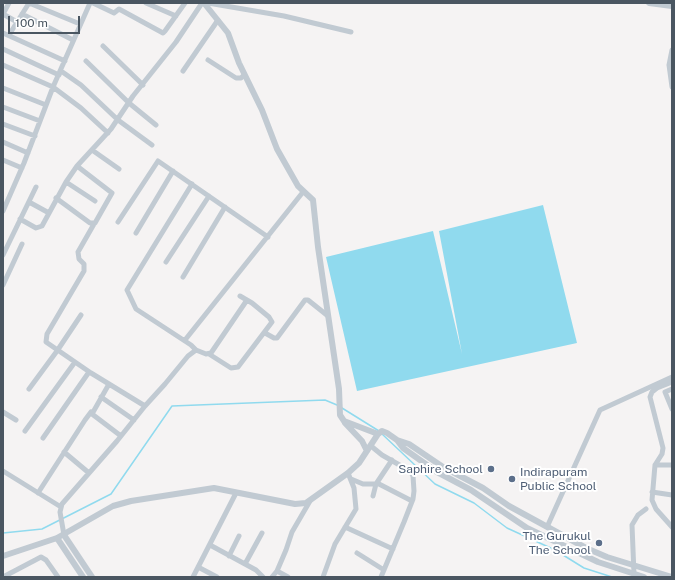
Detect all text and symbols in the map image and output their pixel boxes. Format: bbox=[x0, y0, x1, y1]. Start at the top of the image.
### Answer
scale bar bbox=[10, 8, 82, 34]
text: 100 m bbox=[15, 16, 48, 30]
place label: Saphire School bbox=[398, 462, 483, 476]
marker: Saphire School bbox=[486, 464, 496, 474]
place label: Indirapuram Public School bbox=[520, 465, 596, 493]
marker: Indirapuram Public School bbox=[507, 474, 517, 484]
place label: The Gurukul The School bbox=[522, 529, 591, 557]
marker: The Gurukul The School bbox=[594, 538, 604, 548]

